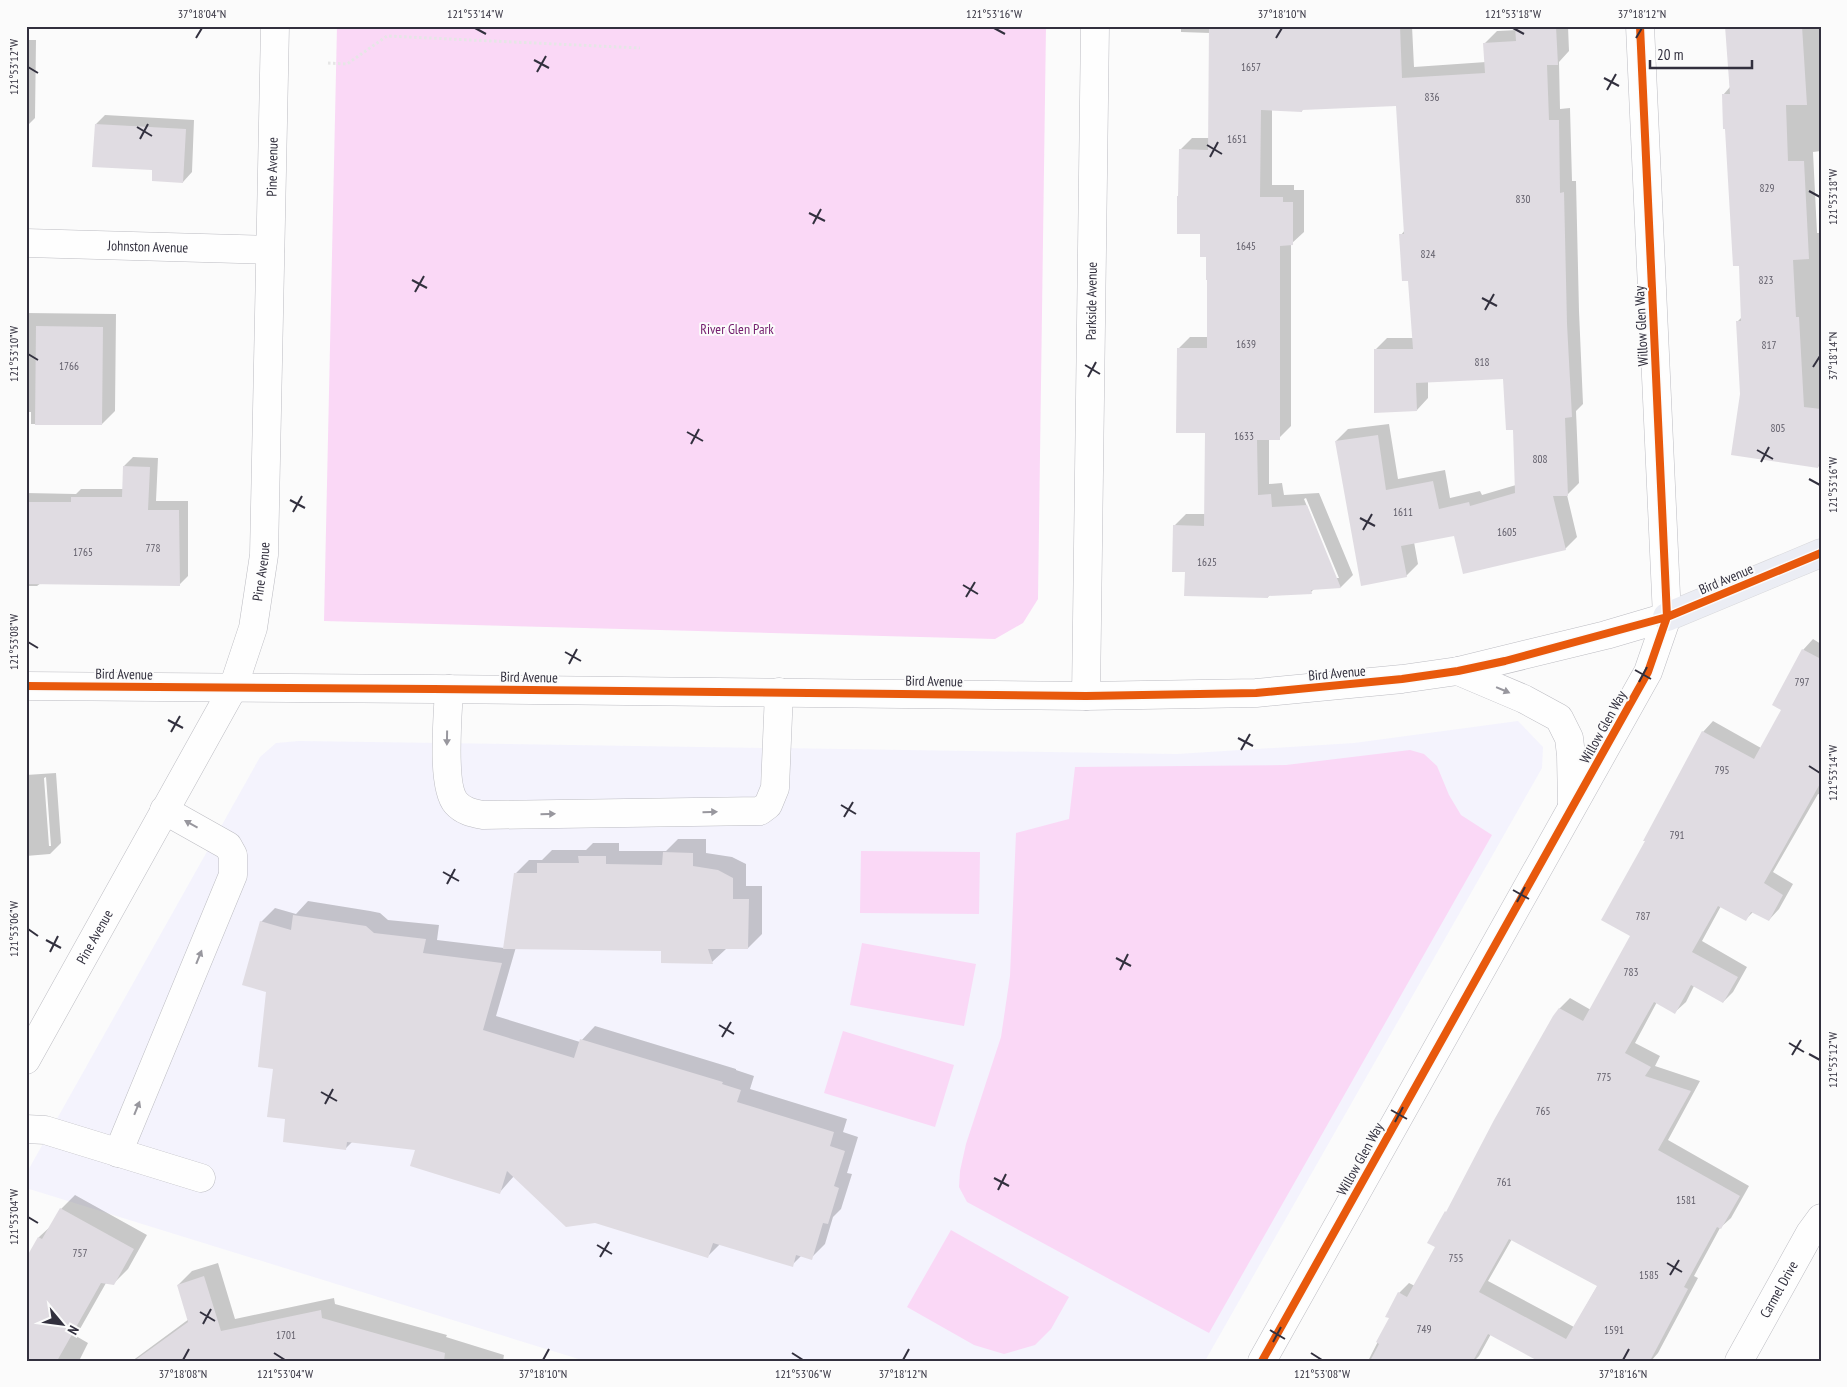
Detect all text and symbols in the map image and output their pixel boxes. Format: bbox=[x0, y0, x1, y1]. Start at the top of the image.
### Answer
text: 37°18'04"N bbox=[178, 6, 226, 21]
text: 121°53'14"W bbox=[447, 6, 503, 21]
text: 121°53'16"W bbox=[966, 6, 1022, 21]
text: 37°18'10"N bbox=[1258, 6, 1306, 21]
text: 121°53'18"W bbox=[1485, 6, 1541, 21]
text: 37°18'12"N bbox=[1618, 6, 1666, 21]
scale bar bbox=[1650, 38, 1752, 70]
text: 121°53'12"W bbox=[6, 39, 21, 95]
text: 20 m bbox=[1657, 45, 1683, 64]
house number: 1657 bbox=[1241, 60, 1261, 74]
house number: 836 bbox=[1425, 90, 1439, 104]
house number: 1651 bbox=[1227, 132, 1247, 146]
street label: Pine Avenue bbox=[262, 137, 282, 197]
text: 121°53'18"W bbox=[1825, 169, 1840, 225]
house number: 829 bbox=[1760, 181, 1774, 195]
house number: 830 bbox=[1516, 192, 1530, 206]
street label: Johnston Avenue bbox=[106, 236, 189, 257]
house number: 1645 bbox=[1236, 239, 1256, 253]
house number: 824 bbox=[1421, 247, 1435, 261]
street label: Parkside Avenue bbox=[1082, 261, 1101, 340]
house number: 823 bbox=[1759, 273, 1773, 287]
street label: Willow Glen Way bbox=[1630, 285, 1652, 367]
park label: River Glen Park bbox=[700, 320, 774, 338]
text: 121°53'10"W bbox=[6, 326, 21, 382]
text: 37°18'14"N bbox=[1825, 332, 1840, 380]
house number: 1639 bbox=[1236, 337, 1256, 351]
house number: 817 bbox=[1762, 338, 1776, 352]
house number: 818 bbox=[1475, 355, 1489, 369]
house number: 1766 bbox=[59, 359, 79, 373]
house number: 805 bbox=[1771, 421, 1785, 435]
house number: 1633 bbox=[1234, 429, 1254, 443]
house number: 808 bbox=[1533, 452, 1547, 466]
text: 121°53'16"W bbox=[1825, 457, 1840, 513]
house number: 1611 bbox=[1393, 505, 1413, 519]
house number: 1605 bbox=[1497, 525, 1517, 539]
house number: 778 bbox=[146, 541, 160, 555]
street label: Pine Avenue bbox=[248, 542, 273, 602]
house number: 1765 bbox=[73, 545, 93, 559]
house number: 1625 bbox=[1197, 555, 1217, 569]
street label: Bird Avenue bbox=[1696, 559, 1756, 599]
text: 121°53'08"W bbox=[6, 614, 21, 670]
street label: Bird Avenue bbox=[1308, 662, 1367, 684]
street label: Bird Avenue bbox=[95, 664, 153, 684]
street label: Bird Avenue bbox=[500, 667, 558, 687]
street label: Bird Avenue bbox=[905, 671, 963, 691]
house number: 797 bbox=[1795, 675, 1809, 689]
one-way arrow bbox=[1496, 687, 1510, 695]
street label: Willow Glen Way bbox=[1576, 687, 1631, 767]
one-way arrow bbox=[443, 730, 451, 746]
text: 121°53'14"W bbox=[1825, 745, 1840, 801]
house number: 795 bbox=[1715, 763, 1729, 777]
one-way arrow bbox=[702, 807, 718, 815]
one-way arrow bbox=[540, 810, 556, 818]
one-way arrow bbox=[184, 820, 197, 829]
house number: 791 bbox=[1670, 828, 1684, 842]
text: 121°53'06"W bbox=[6, 901, 21, 957]
street label: Pine Avenue bbox=[72, 906, 117, 967]
house number: 787 bbox=[1636, 909, 1650, 923]
one-way arrow bbox=[195, 949, 203, 964]
house number: 783 bbox=[1624, 965, 1638, 979]
text: 121°53'12"W bbox=[1825, 1032, 1840, 1088]
house number: 775 bbox=[1597, 1070, 1611, 1084]
one-way arrow bbox=[133, 1100, 141, 1115]
house number: 765 bbox=[1536, 1104, 1550, 1118]
street label: Willow Glen Way bbox=[1333, 1119, 1388, 1199]
house number: 761 bbox=[1497, 1175, 1511, 1189]
text: 121°53'04"W bbox=[6, 1189, 21, 1245]
house number: 1581 bbox=[1676, 1193, 1696, 1207]
house number: 757 bbox=[73, 1246, 87, 1260]
house number: 755 bbox=[1449, 1251, 1463, 1265]
street label: Carmel Drive bbox=[1756, 1257, 1802, 1321]
house number: 1585 bbox=[1639, 1268, 1659, 1282]
north arrow bbox=[38, 1300, 88, 1350]
house number: 749 bbox=[1417, 1322, 1431, 1336]
text: N bbox=[64, 1323, 83, 1338]
house number: 1591 bbox=[1604, 1323, 1624, 1337]
house number: 1701 bbox=[276, 1328, 296, 1342]
text: 37°18'08"N bbox=[159, 1366, 207, 1381]
text: 121°53'04"W bbox=[257, 1366, 313, 1381]
text: 37°18'10"N bbox=[519, 1366, 567, 1381]
text: 121°53'06"W bbox=[775, 1366, 831, 1381]
text: 37°18'12"N bbox=[879, 1366, 927, 1381]
text: 121°53'08"W bbox=[1294, 1366, 1350, 1381]
text: 37°18'16"N bbox=[1599, 1366, 1647, 1381]

